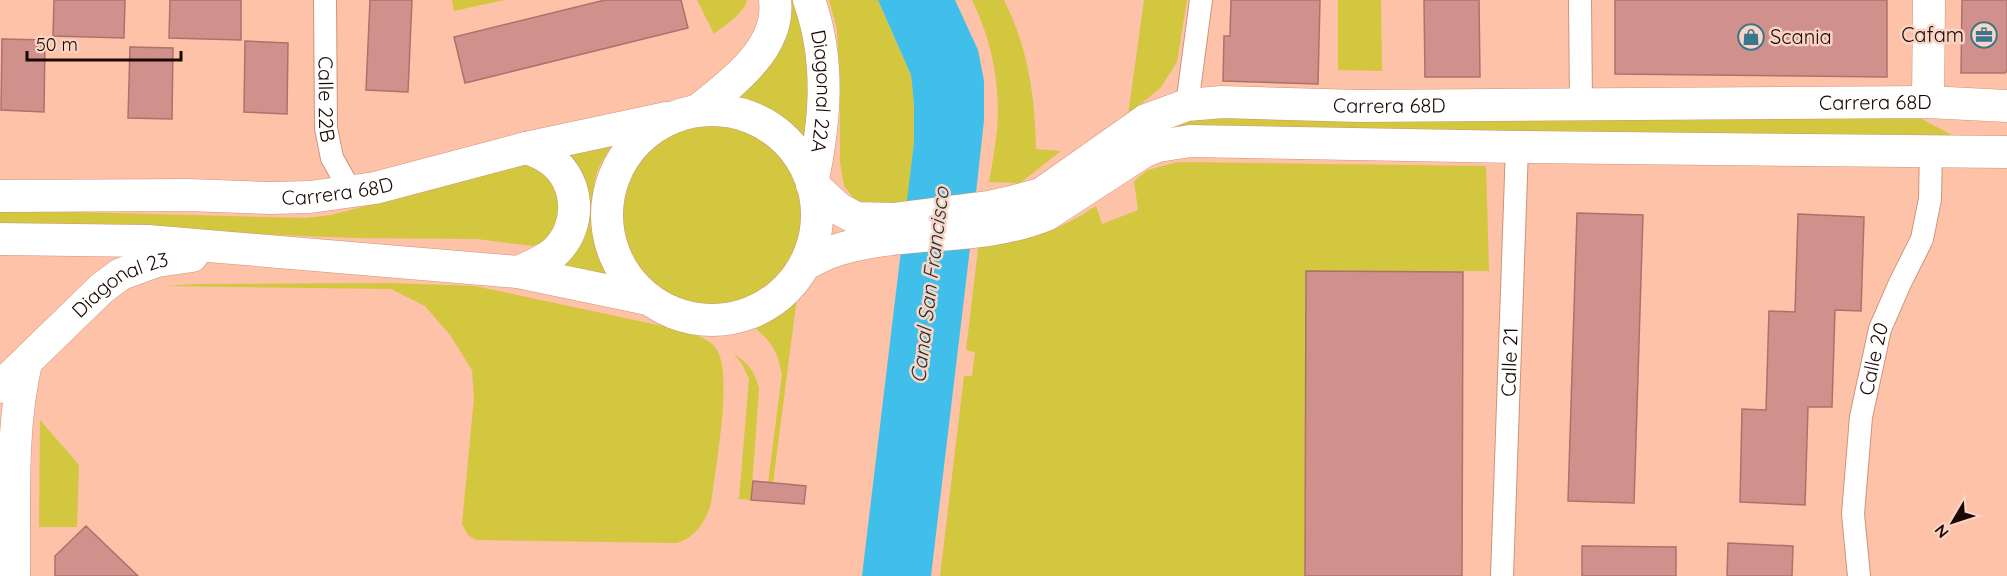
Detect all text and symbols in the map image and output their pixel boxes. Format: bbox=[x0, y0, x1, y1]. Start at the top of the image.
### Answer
office icon: Cafam bbox=[1969, 20, 1999, 50]
shop icon: Scania bbox=[1736, 22, 1766, 52]
place label: Cafam bbox=[1901, 22, 1964, 47]
scale bar bbox=[27, 24, 182, 62]
place label: Scania bbox=[1770, 24, 1832, 49]
street label: Diagonal 22A bbox=[806, 27, 837, 155]
text: 50 m bbox=[36, 33, 78, 56]
street label: Calle 22B bbox=[313, 56, 342, 144]
street label: Carrera 68D bbox=[1819, 89, 1932, 115]
street label: Carrera 68D bbox=[1333, 92, 1446, 118]
street label: Carrera 68D bbox=[281, 171, 396, 210]
water label: Canal San Francisco bbox=[904, 184, 954, 384]
street label: Diagonal 23 bbox=[66, 247, 170, 323]
street label: Calle 20 bbox=[1853, 318, 1894, 398]
street label: Calle 21 bbox=[1495, 327, 1523, 397]
north arrow bbox=[1923, 492, 1983, 552]
text: N bbox=[1930, 521, 1953, 542]

